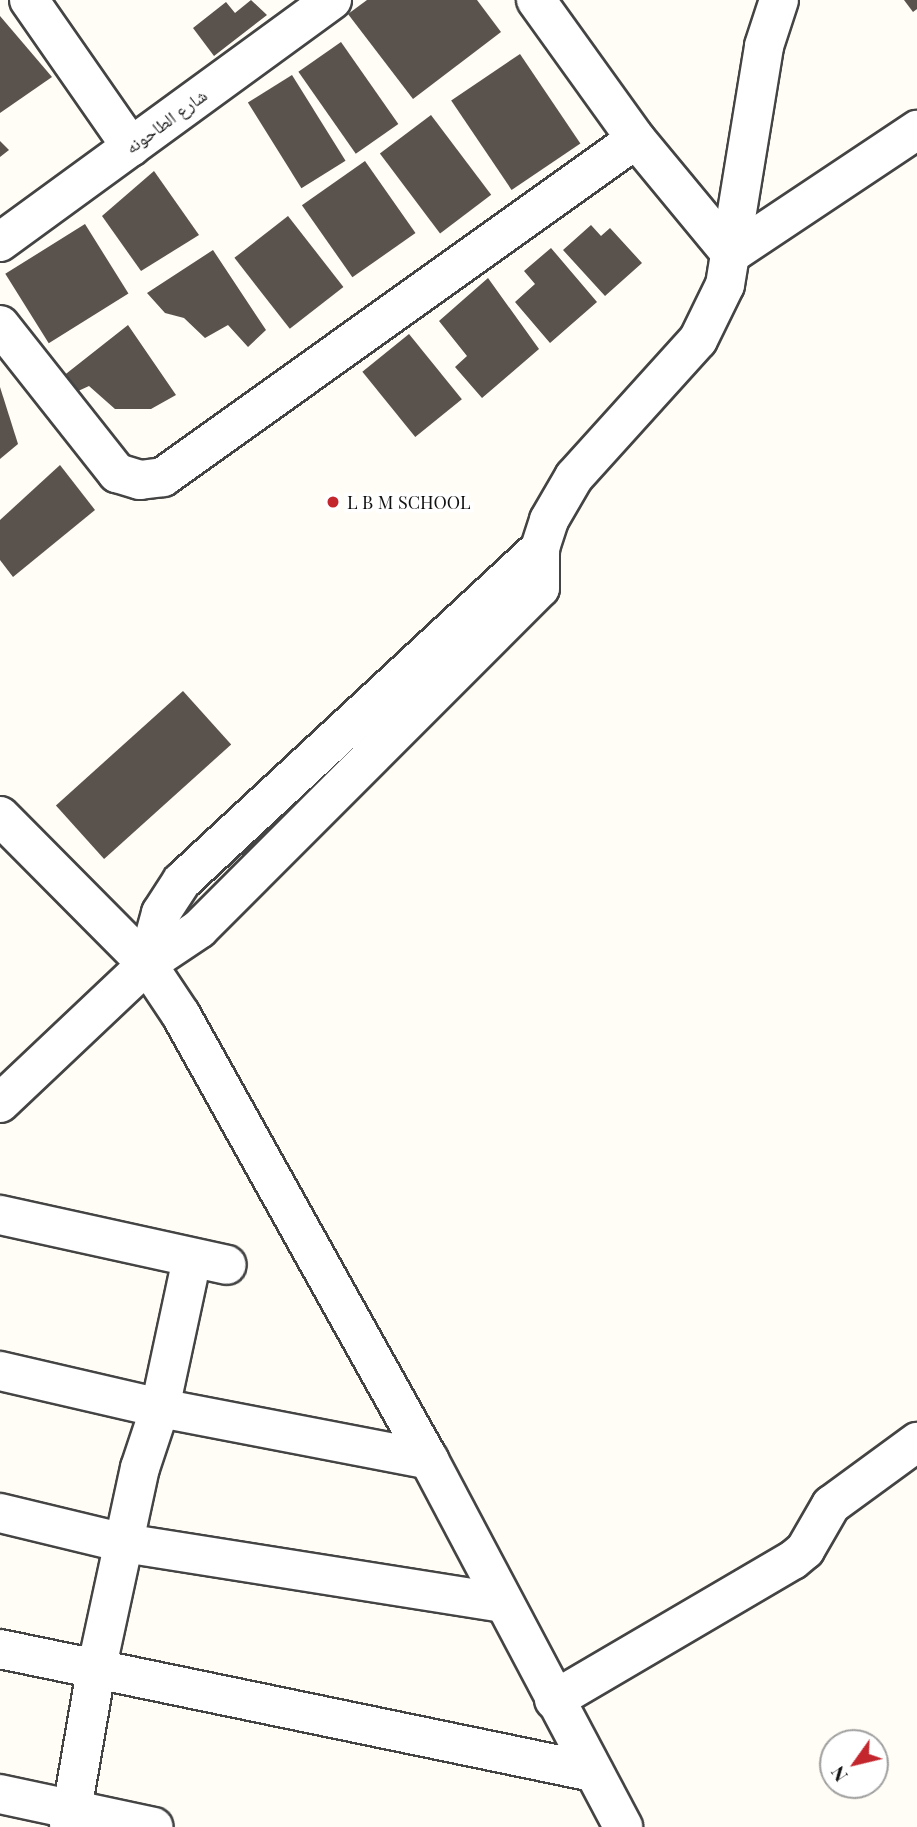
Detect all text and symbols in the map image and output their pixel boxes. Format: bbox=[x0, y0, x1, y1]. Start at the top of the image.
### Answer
street label: شارع الطاحونه bbox=[121, 84, 211, 158]
place label: L B M SCHOOL bbox=[347, 491, 471, 513]
marker: L B M SCHOOL bbox=[325, 494, 341, 510]
north arrow bbox=[819, 1729, 889, 1799]
text: N bbox=[824, 1762, 853, 1788]

